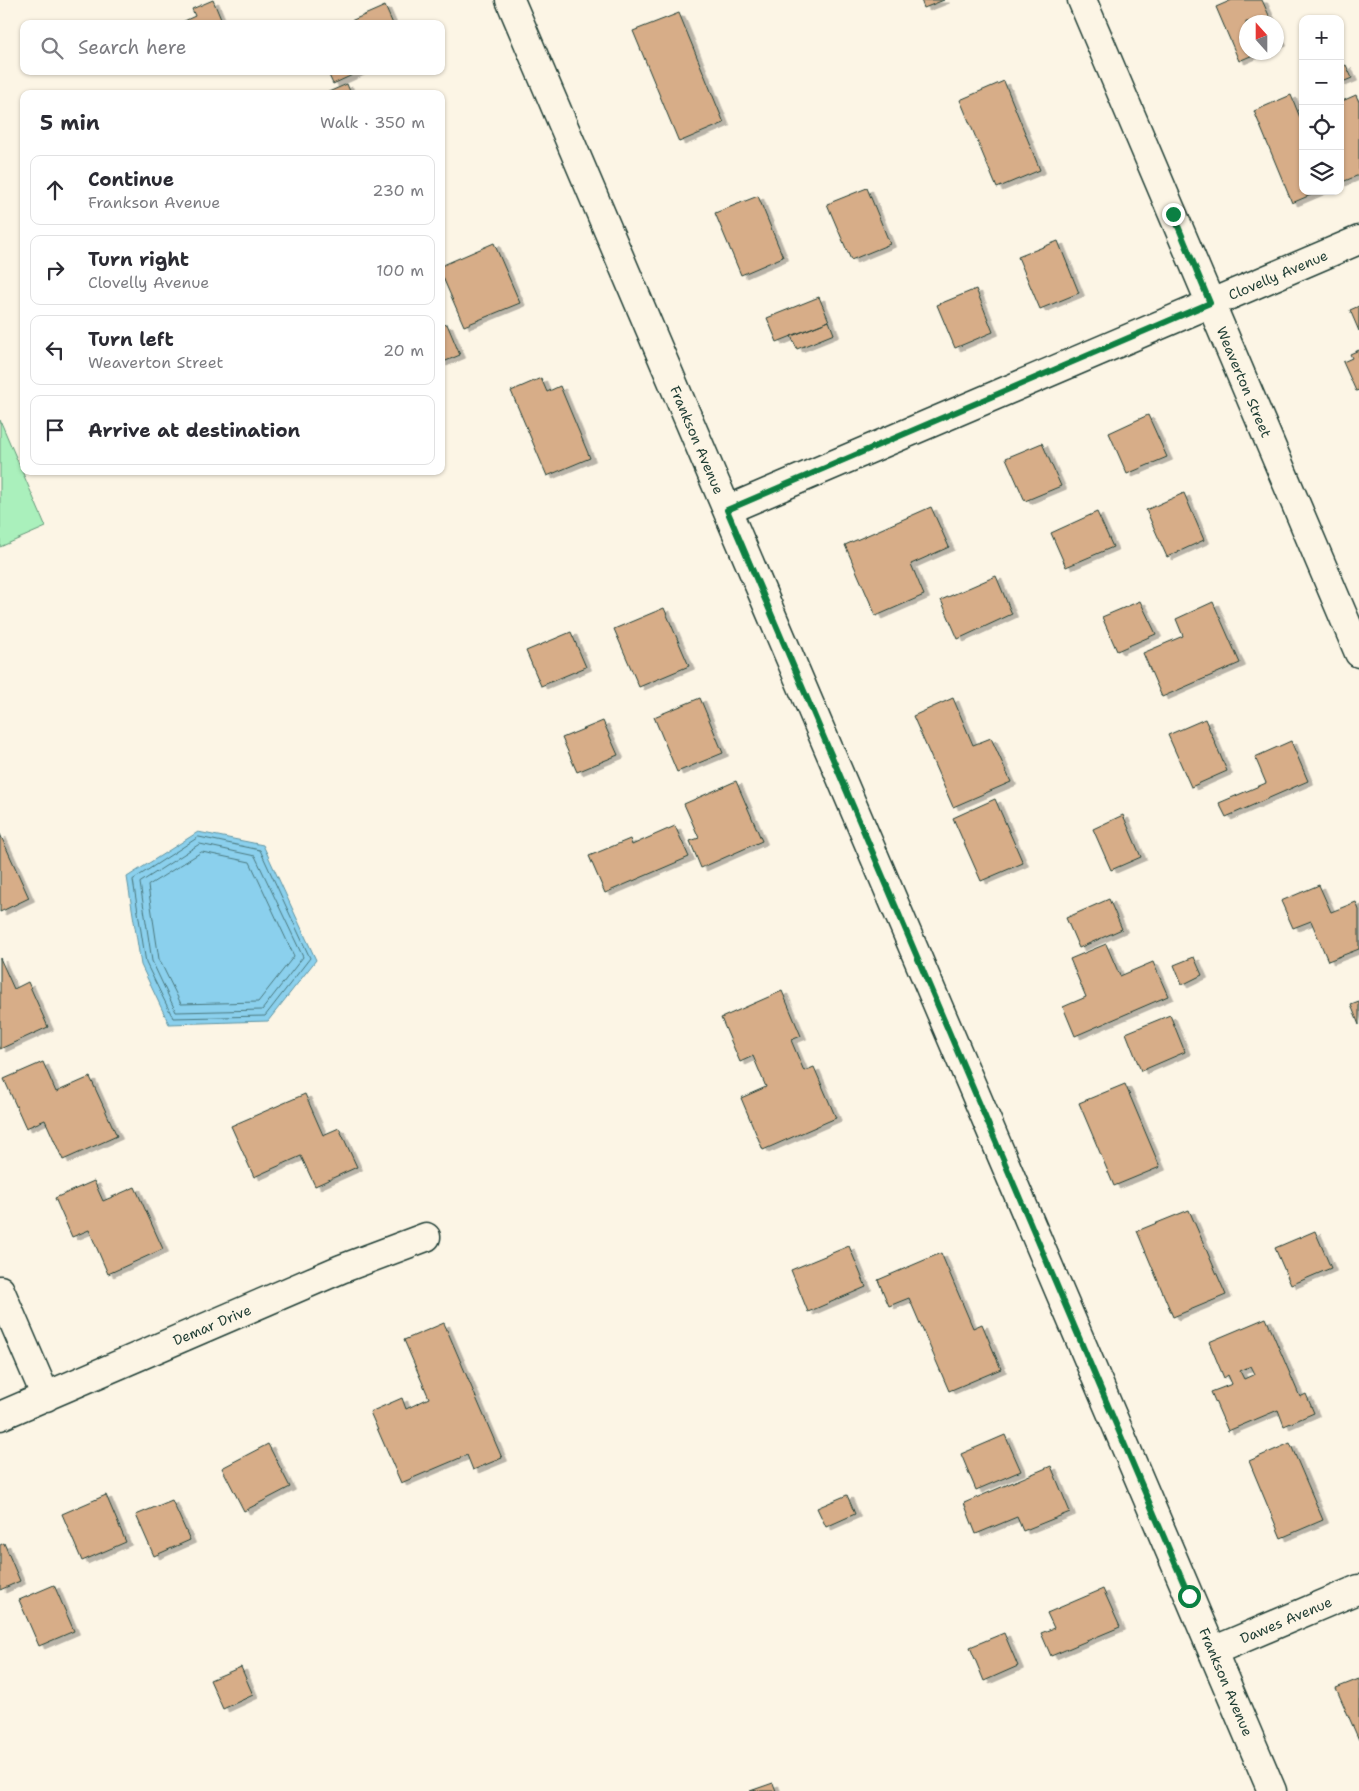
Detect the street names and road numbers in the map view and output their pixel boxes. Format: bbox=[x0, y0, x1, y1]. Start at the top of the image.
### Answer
street label: Clovelly Avenue bbox=[1226, 246, 1330, 304]
street label: Weaverton Street bbox=[1213, 324, 1275, 440]
street label: Frankson Avenue bbox=[666, 383, 728, 497]
street label: Demar Drive bbox=[170, 1300, 254, 1350]
street label: Dawes Avenue bbox=[1237, 1593, 1335, 1647]
street label: Frankson Avenue bbox=[1195, 1625, 1257, 1739]

